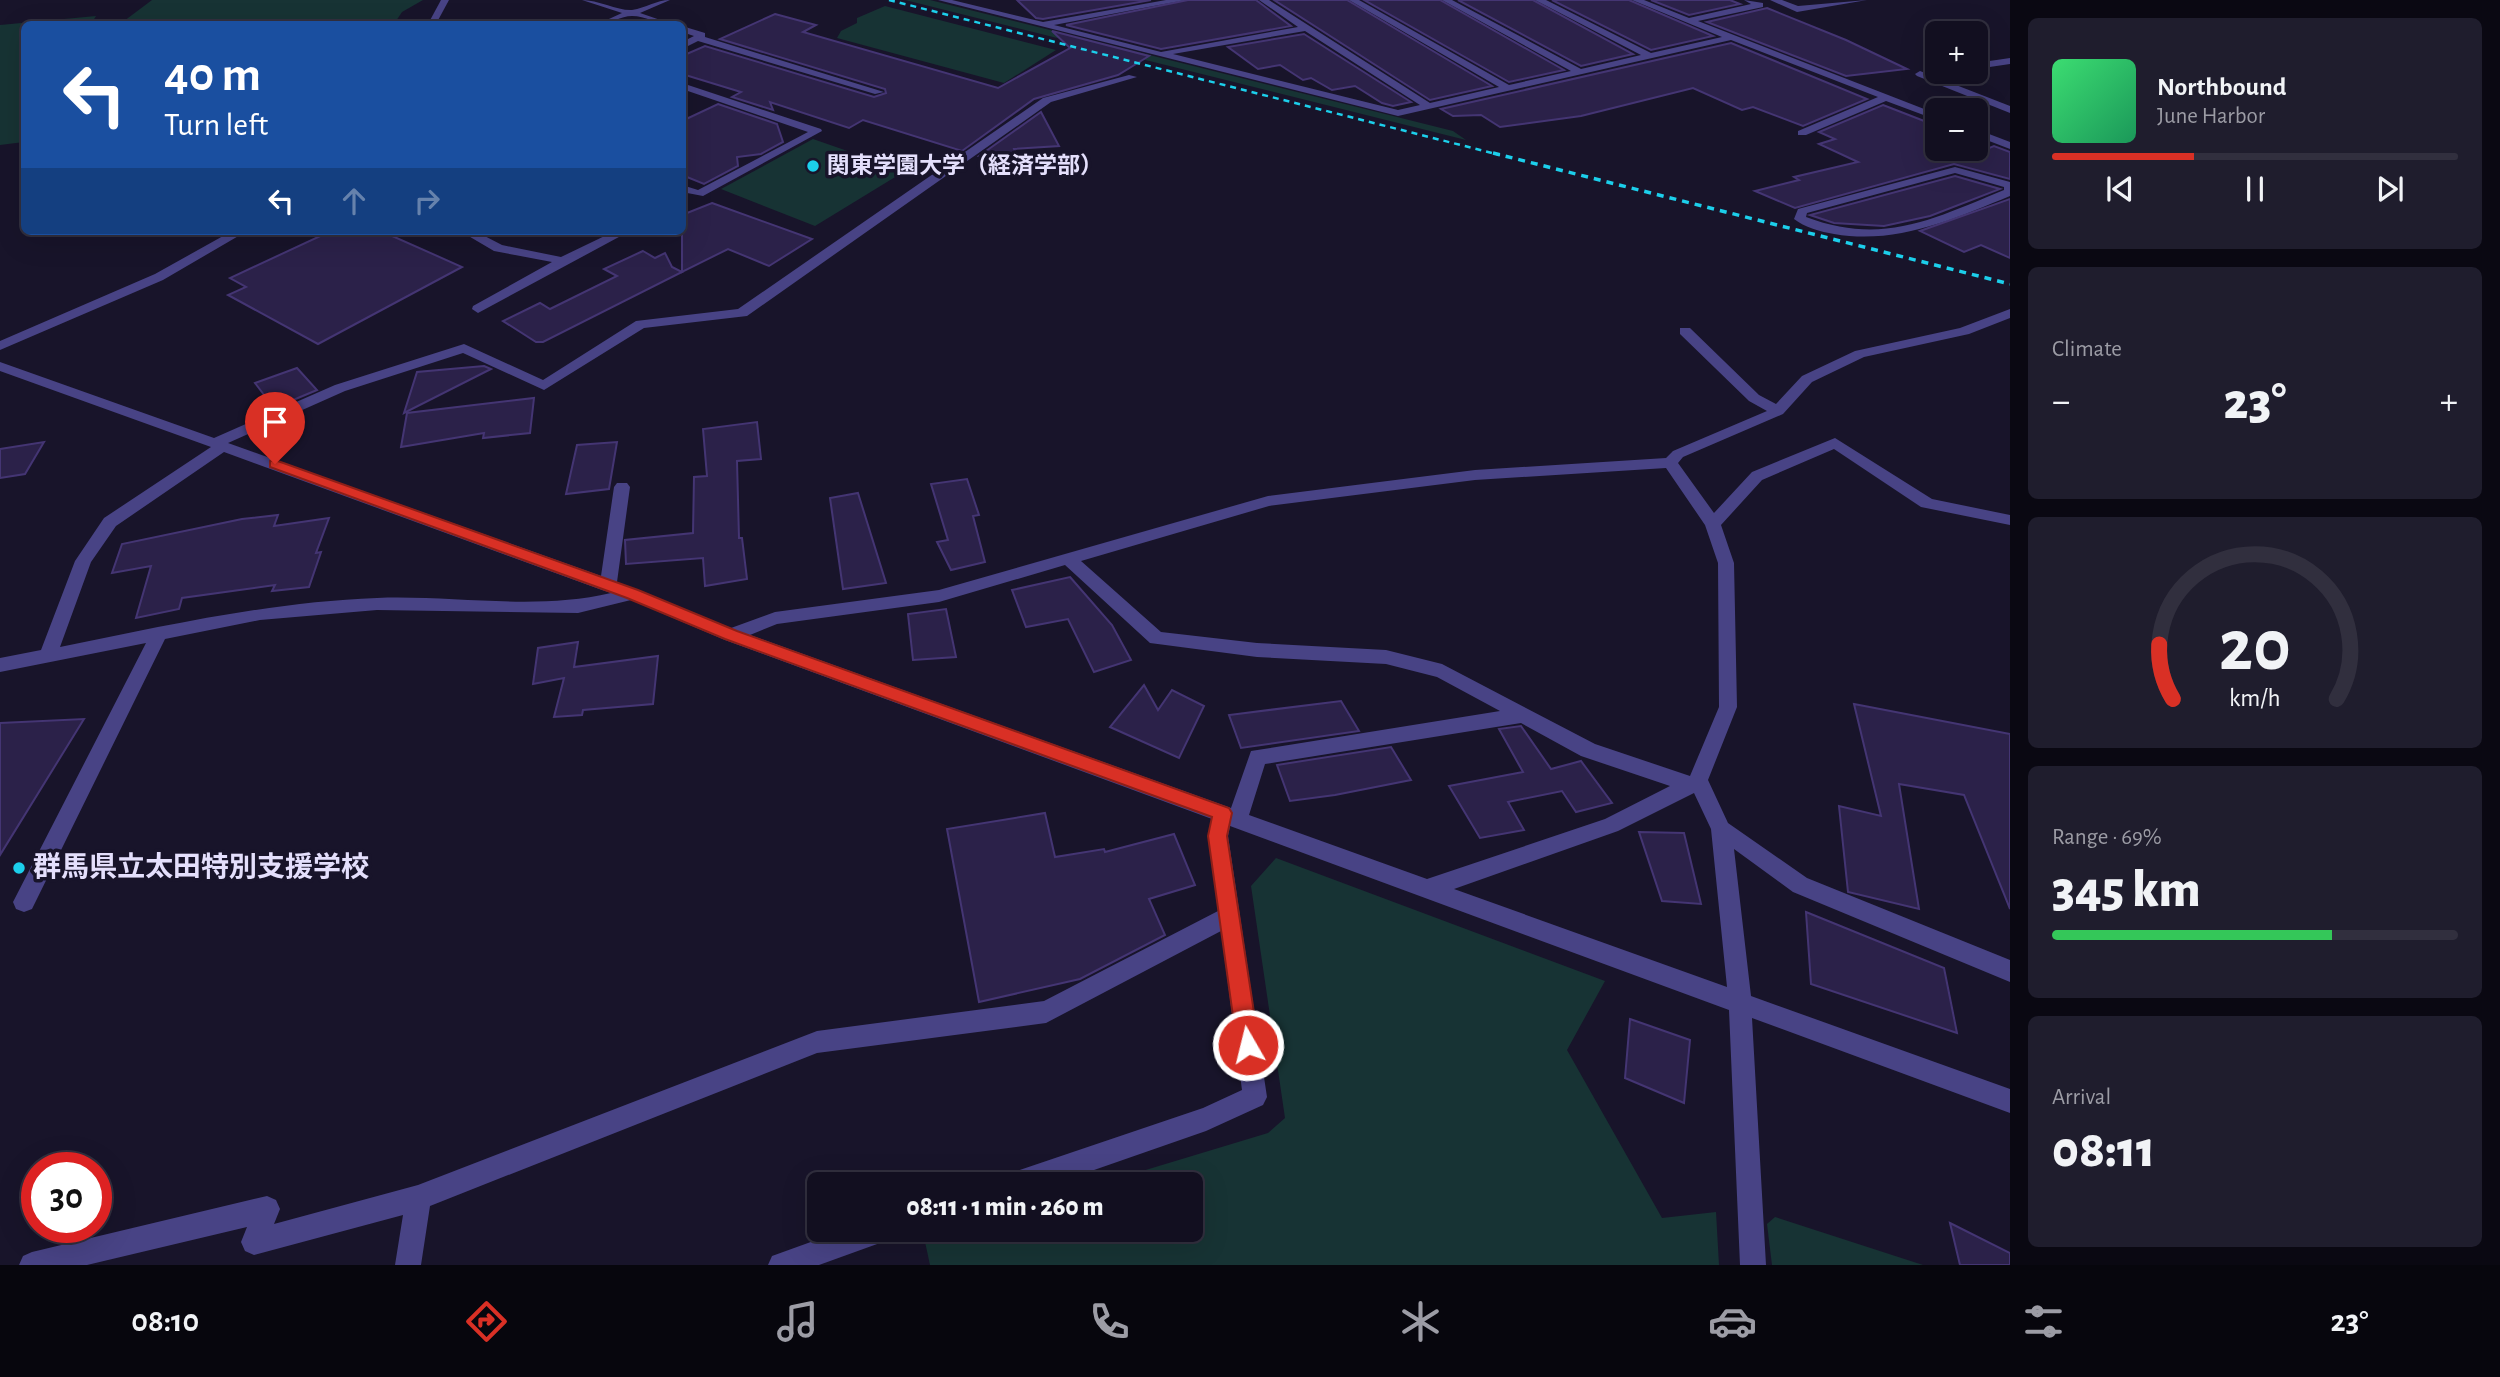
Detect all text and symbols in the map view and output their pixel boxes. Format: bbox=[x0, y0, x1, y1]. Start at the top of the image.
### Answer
map controls bbox=[1925, 21, 1988, 161]
button: + bbox=[1925, 21, 1988, 84]
icon: left bbox=[49, 49, 140, 140]
text: 40 m bbox=[164, 51, 261, 100]
text: Northbound bbox=[2157, 74, 2286, 100]
button: − bbox=[1925, 98, 1988, 161]
text: June Harbor bbox=[2157, 105, 2265, 128]
text: Turn left bbox=[164, 109, 268, 141]
place label: 関東学園大学（経済学部） bbox=[827, 153, 1103, 178]
marker: 関東学園大学（経済学部） bbox=[805, 158, 821, 174]
icon: previous bbox=[2101, 170, 2139, 208]
icon: pause bbox=[2236, 170, 2274, 208]
icon: next bbox=[2371, 170, 2409, 208]
icon: left bbox=[262, 182, 300, 220]
icon: ahead bbox=[335, 182, 373, 220]
icon: right bbox=[408, 182, 446, 220]
text: Climate bbox=[2052, 338, 2122, 361]
text: 23° bbox=[2224, 376, 2286, 428]
text: − bbox=[2052, 383, 2070, 421]
text: + bbox=[2440, 383, 2458, 421]
pin bbox=[245, 392, 305, 464]
icon: arrive bbox=[256, 403, 294, 441]
text: 20 bbox=[2219, 611, 2291, 684]
text: km/h bbox=[2229, 685, 2281, 710]
text: Range · 69% bbox=[2052, 826, 2162, 849]
place label: 群馬県立太田特別支援学校 bbox=[33, 851, 369, 882]
marker: 群馬県立太田特別支援学校 bbox=[11, 860, 27, 876]
text: 345 km bbox=[2052, 864, 2201, 916]
position arrow bbox=[1211, 1008, 1285, 1082]
text: Arrival bbox=[2052, 1086, 2111, 1109]
text: 08:11 bbox=[2052, 1124, 2155, 1176]
speed limit sign: 30 bbox=[21, 1152, 112, 1243]
text: 08:11 · 1 min · 260 m bbox=[906, 1194, 1104, 1220]
icon: directions bbox=[462, 1297, 511, 1346]
icon: music bbox=[773, 1297, 822, 1346]
icon: phone bbox=[1085, 1297, 1134, 1346]
icon: climate bbox=[1396, 1297, 1445, 1346]
icon: car bbox=[1708, 1297, 1757, 1346]
icon: filters bbox=[2019, 1297, 2068, 1346]
text: 08:10 bbox=[131, 1305, 199, 1337]
text: 23° bbox=[2330, 1305, 2369, 1337]

